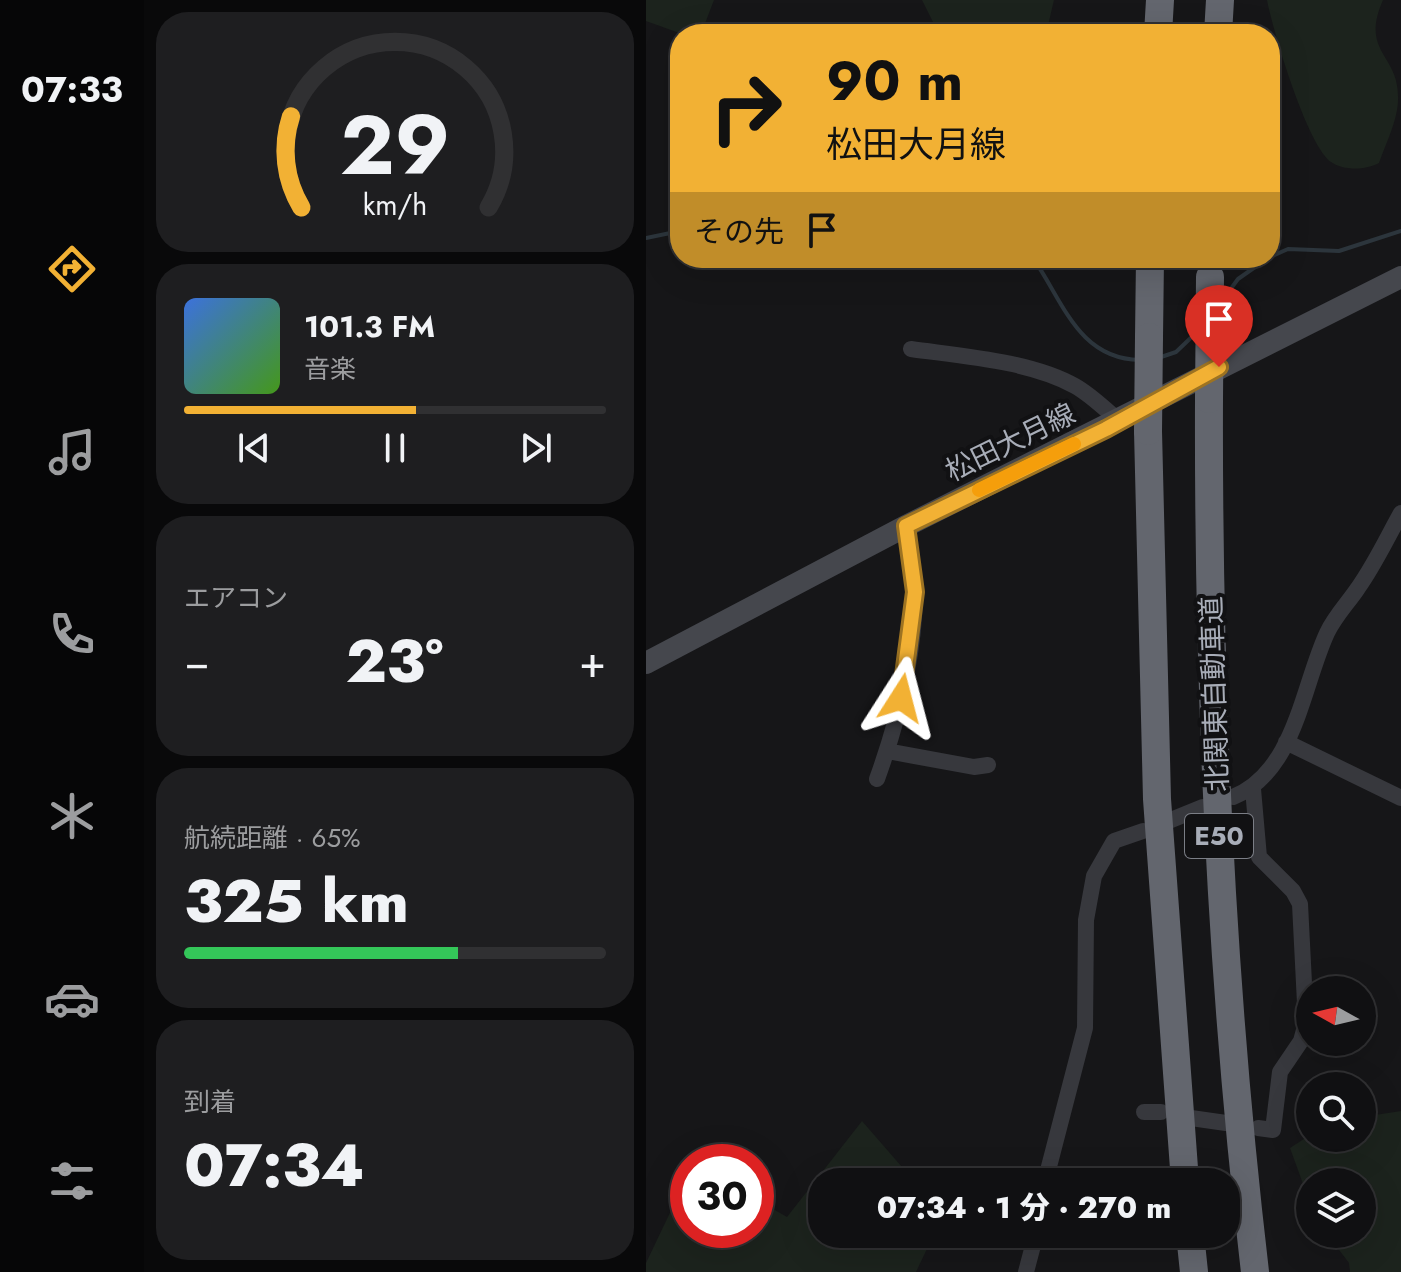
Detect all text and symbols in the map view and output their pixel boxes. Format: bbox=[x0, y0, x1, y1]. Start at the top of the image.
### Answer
text: 90 m bbox=[826, 40, 963, 121]
icon: right bbox=[694, 56, 798, 160]
text: 07:33 bbox=[21, 63, 123, 115]
text: 29 bbox=[340, 85, 450, 205]
text: 松田大月線 bbox=[826, 118, 1006, 170]
text: km/h bbox=[363, 184, 427, 226]
icon: arrive bbox=[800, 208, 844, 252]
text: その先 bbox=[694, 210, 784, 253]
icon: directions bbox=[44, 241, 100, 297]
pin bbox=[1185, 285, 1253, 367]
icon: arrive bbox=[1197, 297, 1241, 341]
text: 101.3 FM bbox=[304, 305, 435, 348]
text: 音楽 bbox=[304, 350, 356, 388]
street label: 松田大月線 bbox=[938, 393, 1082, 492]
icon: music bbox=[44, 424, 100, 480]
icon: previous bbox=[232, 426, 276, 470]
icon: pause bbox=[373, 426, 417, 470]
icon: next bbox=[514, 426, 558, 470]
text: エアコン bbox=[184, 579, 288, 617]
street label: 北関東自動車道 bbox=[1191, 595, 1238, 793]
icon: phone bbox=[44, 606, 100, 662]
text: 23° bbox=[346, 618, 443, 705]
text: − bbox=[184, 630, 210, 694]
text: + bbox=[579, 630, 606, 694]
position arrow bbox=[859, 656, 943, 740]
icon: climate bbox=[44, 788, 100, 844]
road number: E50 bbox=[1185, 814, 1253, 858]
text: 航続距離 · 65% bbox=[184, 819, 361, 857]
text: 325 km bbox=[184, 858, 409, 945]
icon: car bbox=[44, 971, 100, 1027]
north arrow bbox=[1296, 976, 1376, 1056]
map controls bbox=[1296, 976, 1376, 1248]
button: search bbox=[1296, 1072, 1376, 1152]
text: 到着 bbox=[184, 1083, 236, 1121]
text: 07:34 bbox=[184, 1122, 365, 1209]
speed limit sign: 30 bbox=[670, 1144, 774, 1248]
icon: filters bbox=[44, 1153, 100, 1209]
button: layers bbox=[1296, 1168, 1376, 1248]
text: 07:34 · 1 分 · 270 m bbox=[877, 1186, 1171, 1229]

